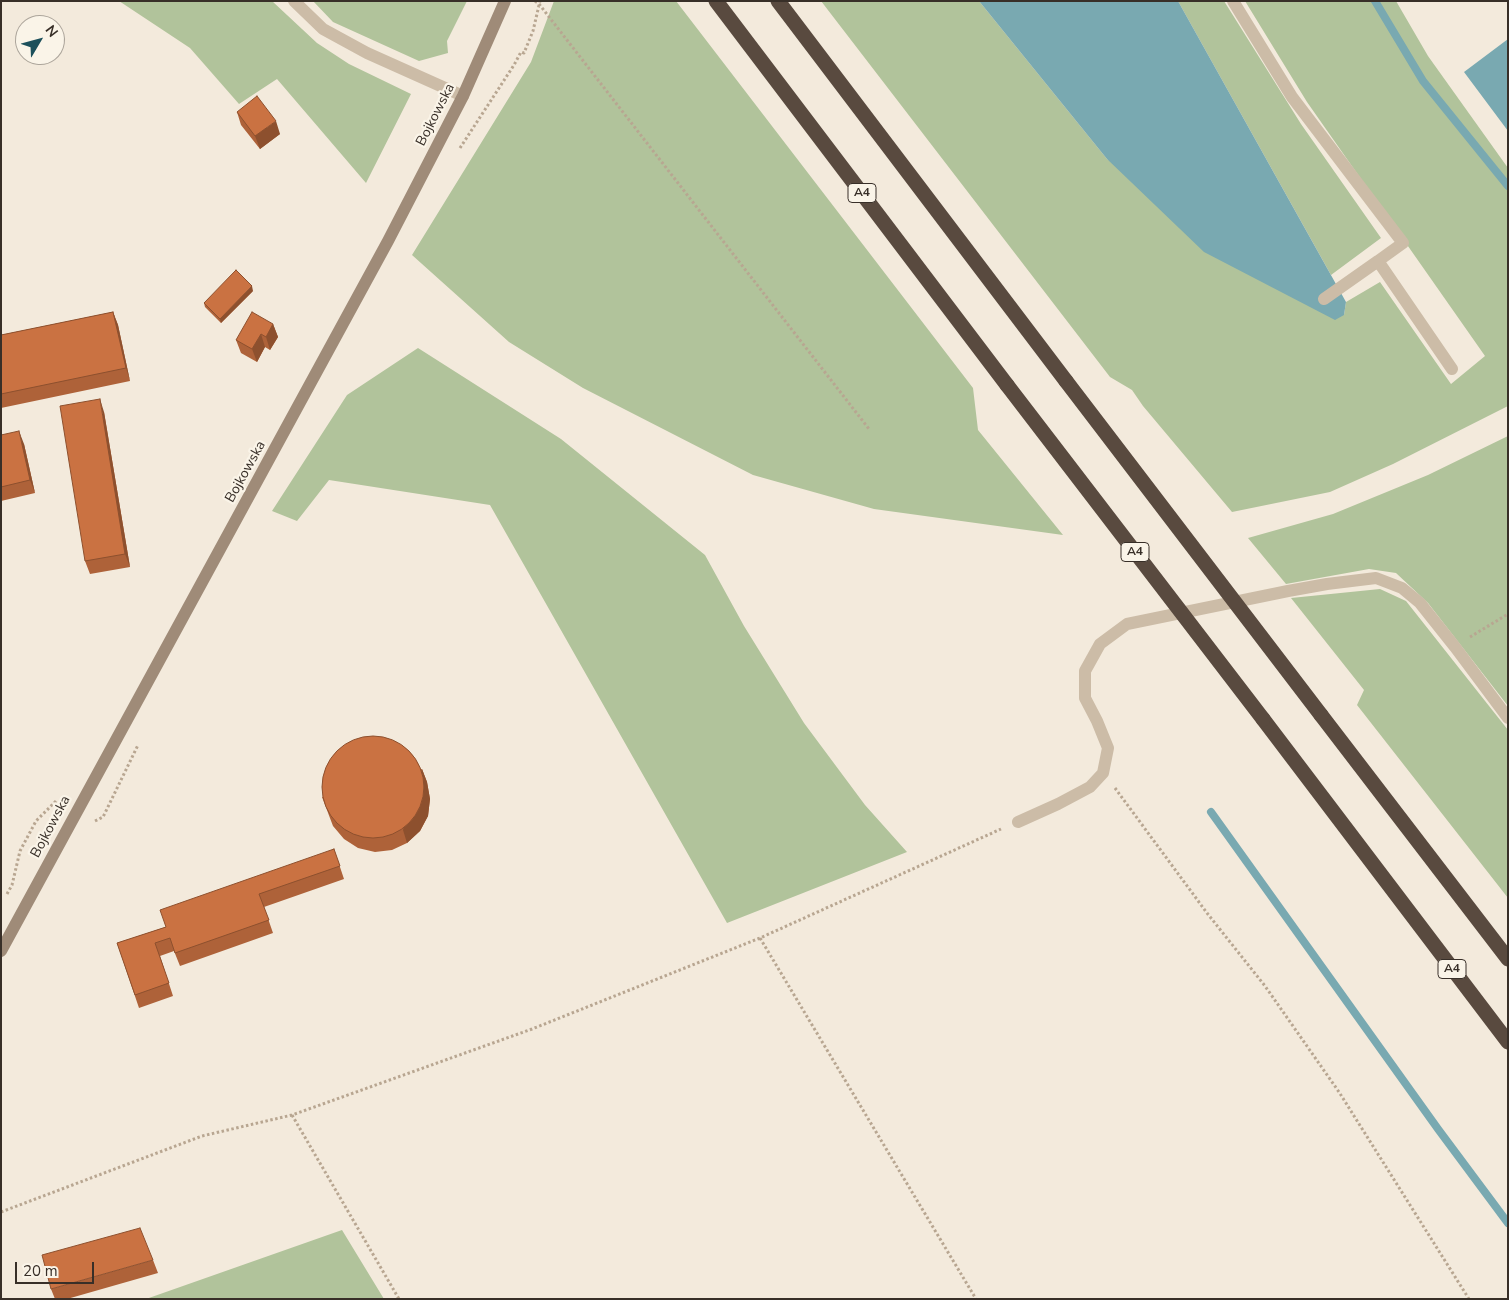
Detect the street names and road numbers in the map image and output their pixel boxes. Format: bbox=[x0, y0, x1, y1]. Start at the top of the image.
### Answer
street label: Bojkowska bbox=[413, 81, 459, 149]
road number: A4 bbox=[848, 184, 876, 202]
street label: Bojkowska bbox=[222, 438, 270, 506]
road number: A4 bbox=[1121, 542, 1149, 562]
street label: Bojkowska bbox=[28, 793, 74, 861]
road number: A4 bbox=[1438, 960, 1466, 979]

